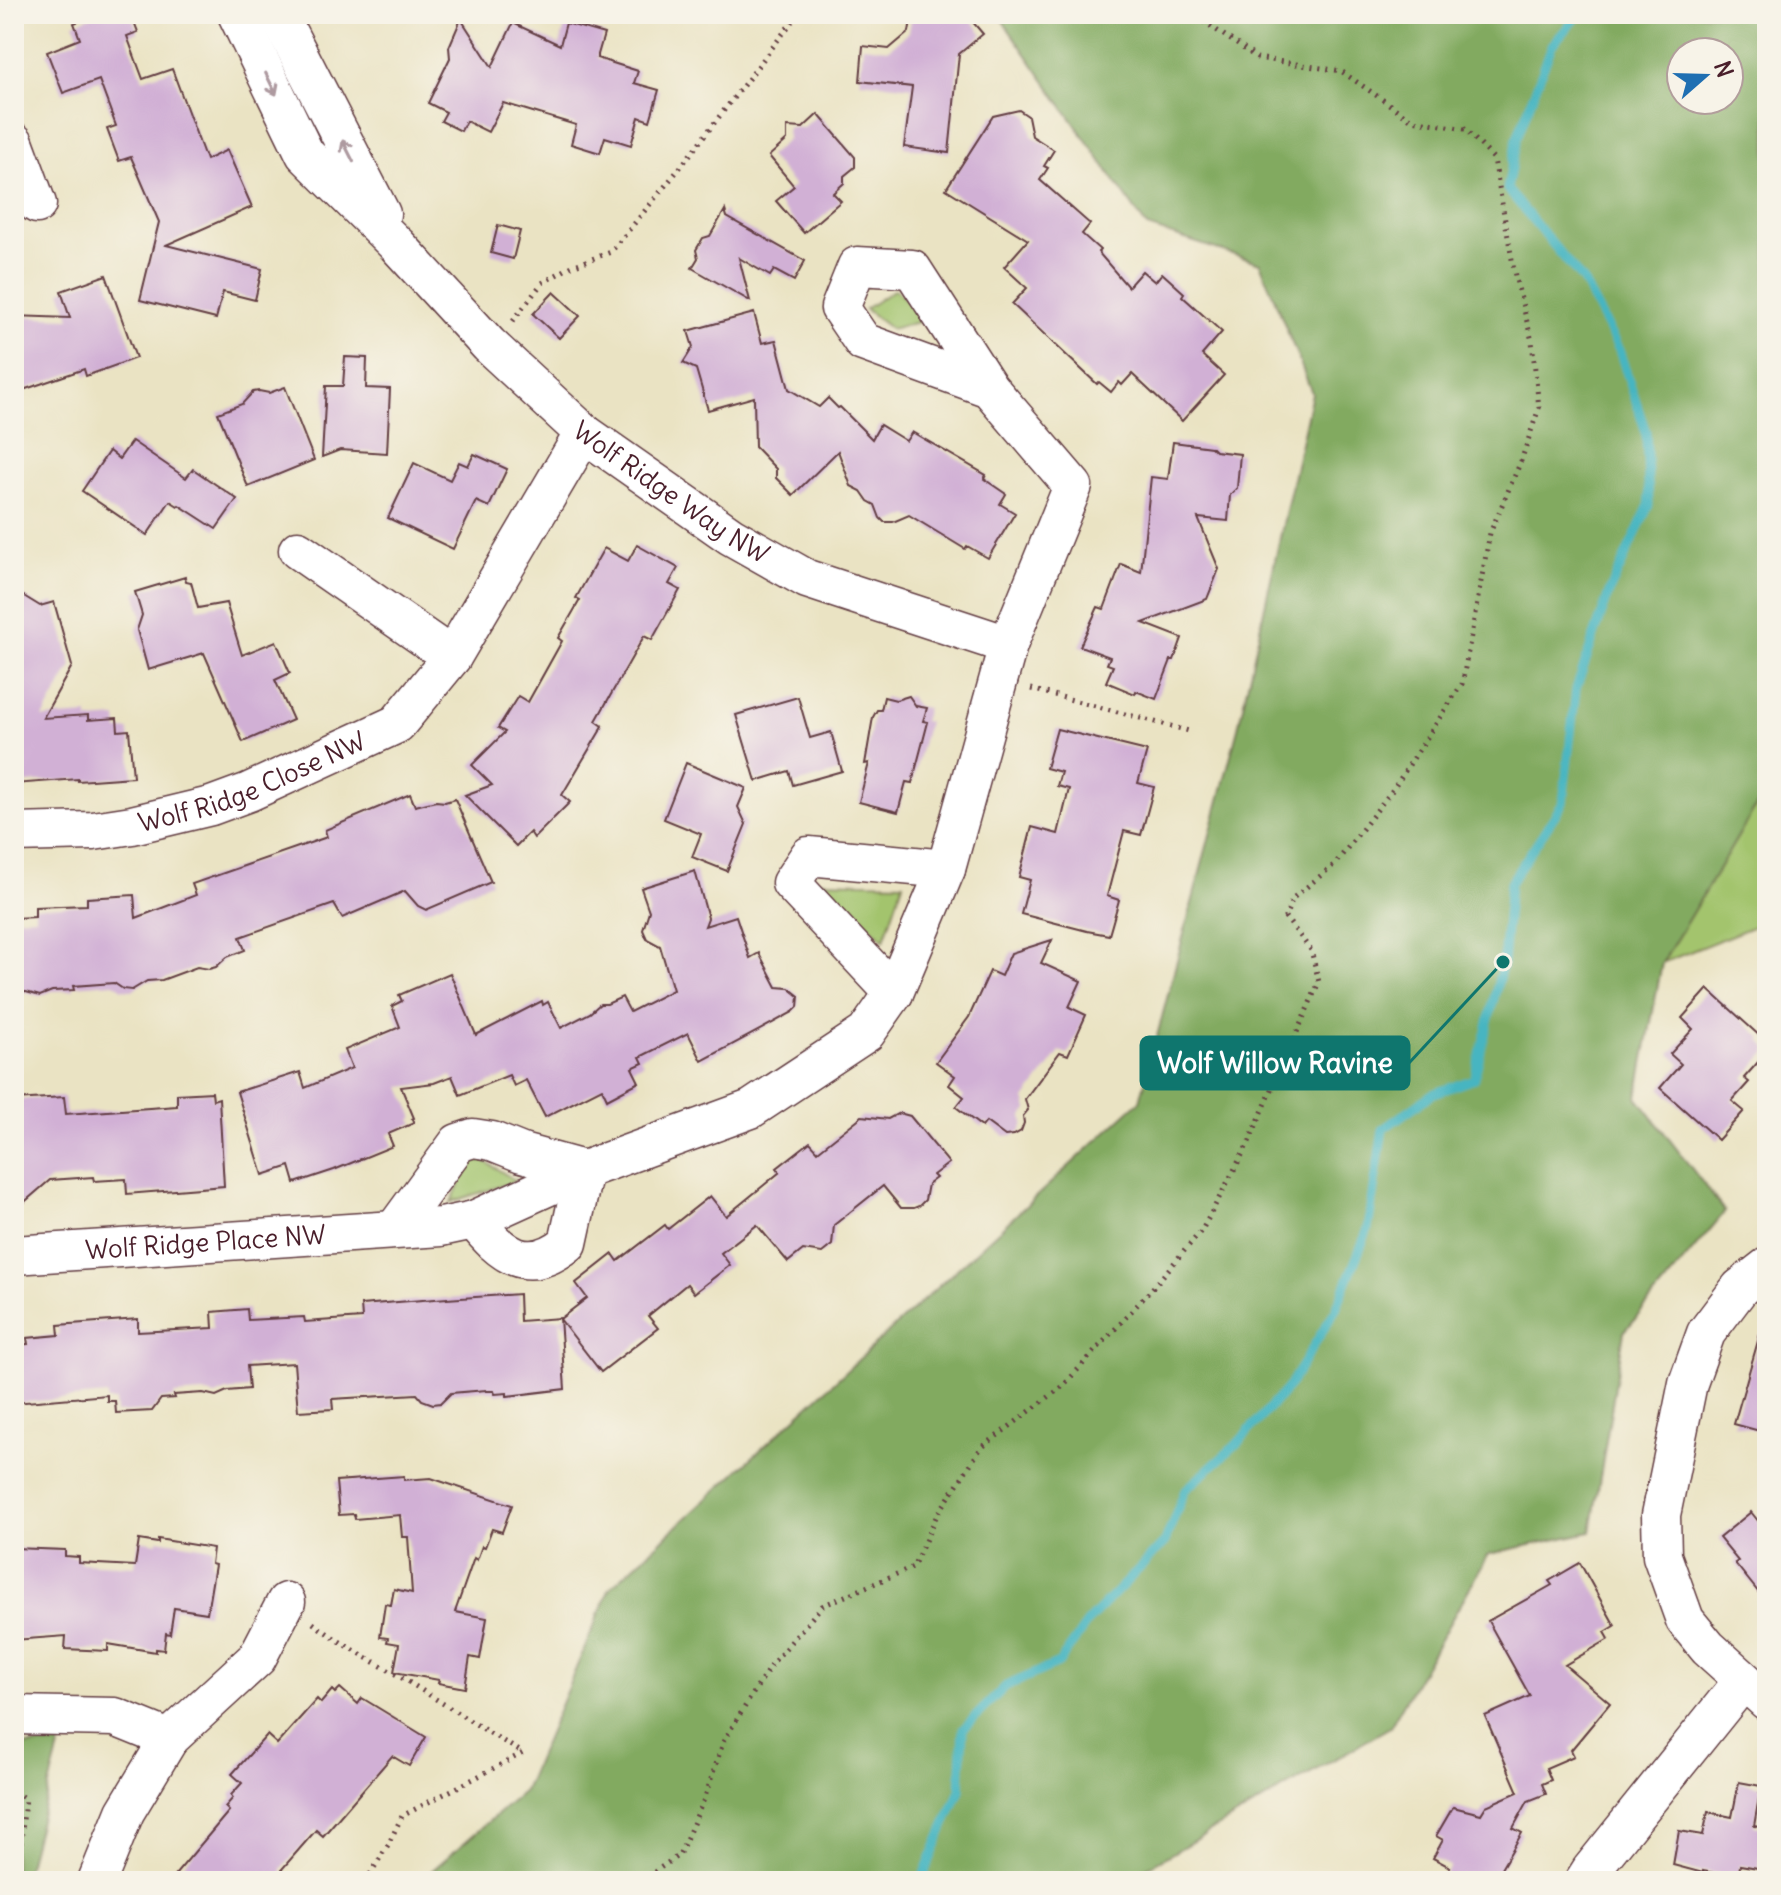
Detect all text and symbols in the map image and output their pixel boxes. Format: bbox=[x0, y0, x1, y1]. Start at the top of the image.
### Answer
north arrow bbox=[1665, 36, 1745, 116]
text: N bbox=[1708, 57, 1740, 81]
one-way arrow bbox=[264, 72, 279, 96]
one-way arrow bbox=[340, 139, 356, 163]
street label: Wolf Ridge Way NW bbox=[567, 414, 775, 570]
street label: Wolf Ridge Close NW bbox=[135, 724, 371, 839]
callout: Wolf Willow Ravine bbox=[1141, 1037, 1409, 1089]
text: Wolf Willow Ravine bbox=[1157, 1045, 1393, 1081]
street label: Wolf Ridge Place NW bbox=[84, 1218, 327, 1266]

